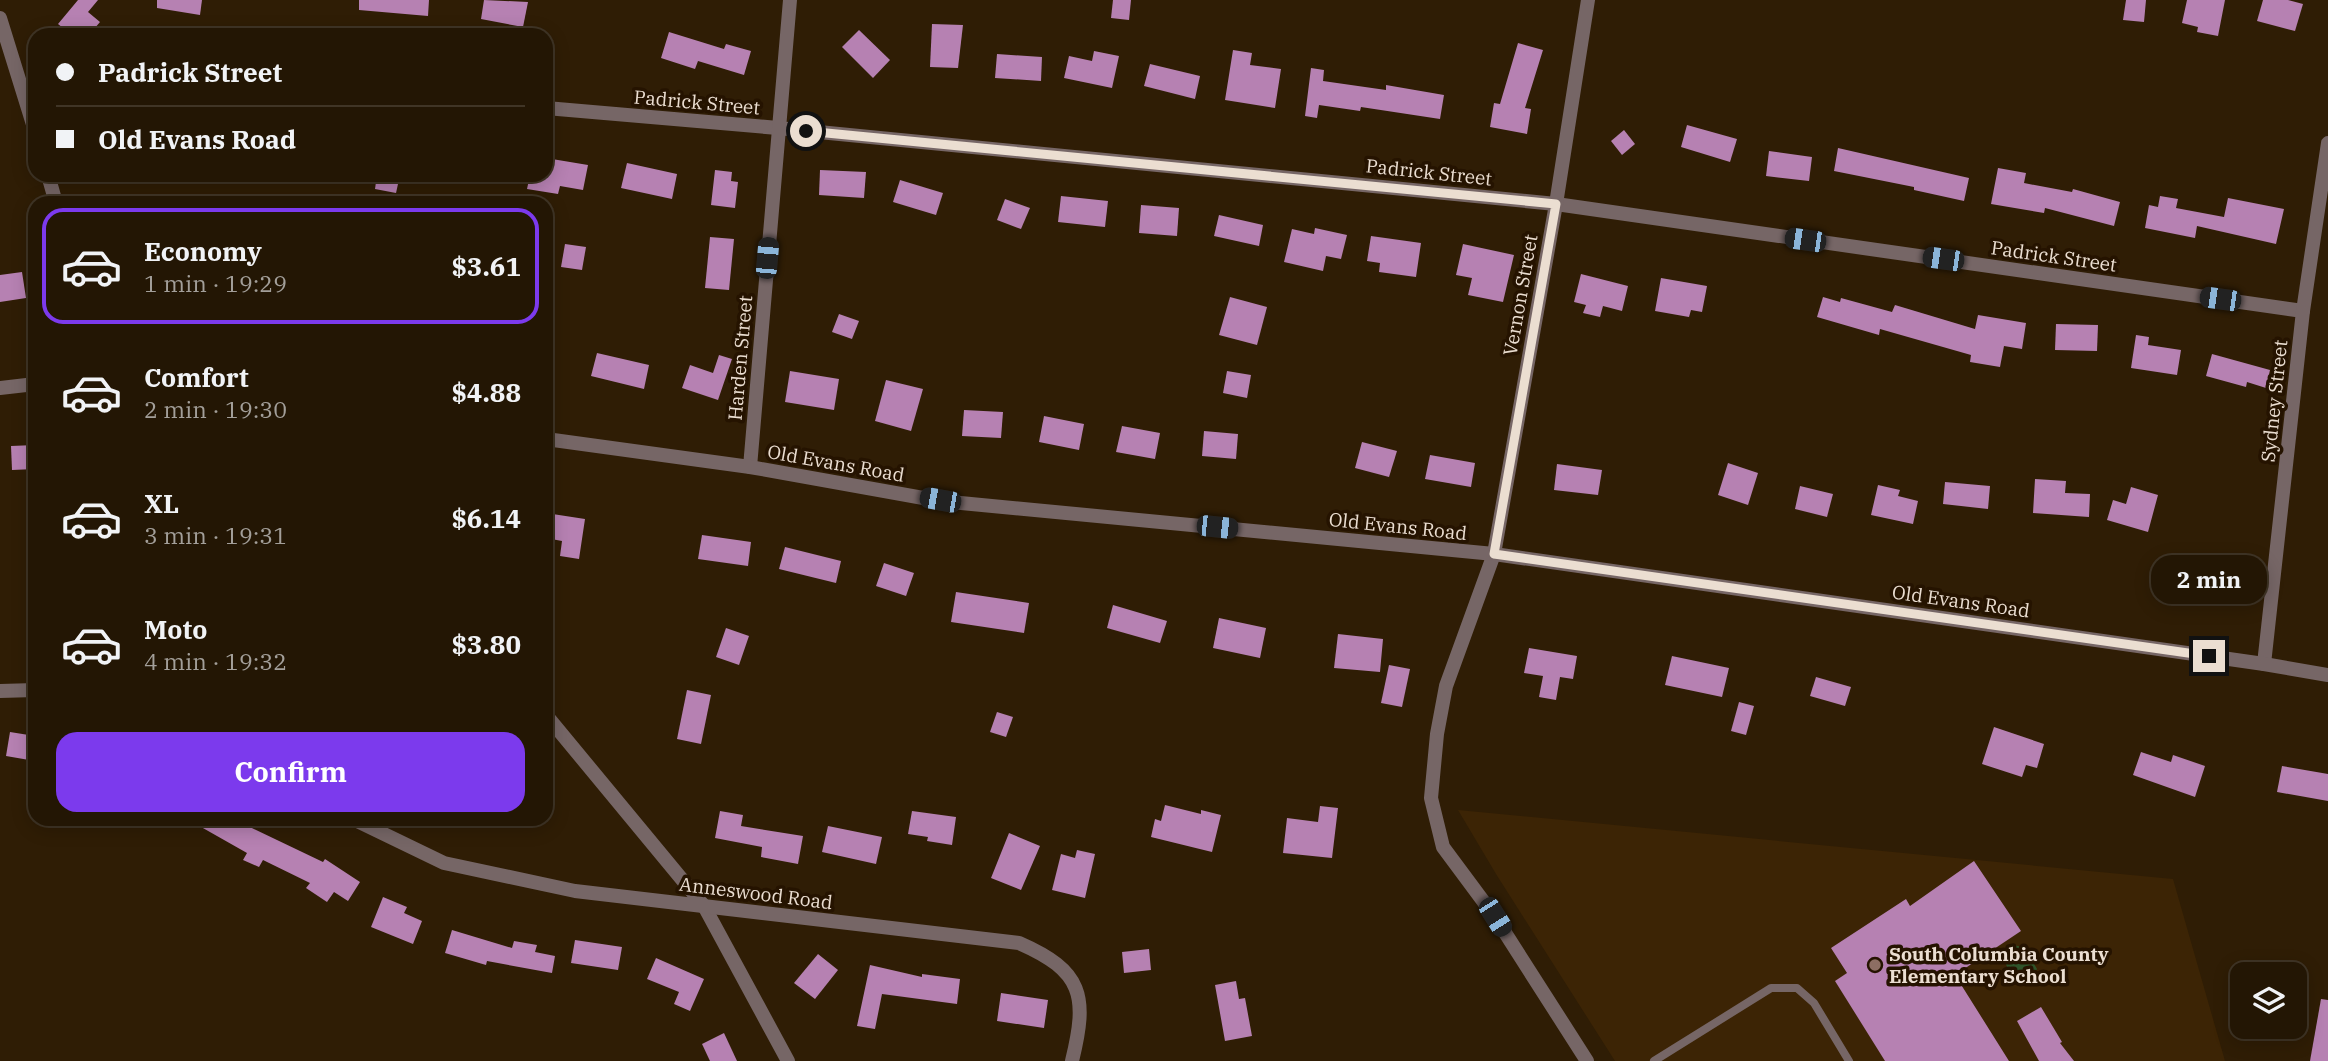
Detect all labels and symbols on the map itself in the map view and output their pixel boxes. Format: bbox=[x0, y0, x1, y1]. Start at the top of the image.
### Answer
street label: Padrick Street bbox=[633, 85, 761, 119]
route start bbox=[790, 115, 822, 147]
street label: Padrick Street bbox=[1365, 153, 1493, 191]
car bbox=[1783, 227, 1828, 253]
street label: Vernon Street bbox=[1498, 232, 1543, 358]
street label: Padrick Street bbox=[1990, 235, 2119, 277]
car bbox=[755, 236, 780, 280]
car bbox=[1921, 246, 1966, 272]
car bbox=[2198, 286, 2243, 312]
street label: Harden Street bbox=[723, 294, 757, 422]
street label: Sydney Street bbox=[2256, 338, 2292, 463]
street label: Old Evans Road bbox=[766, 439, 906, 487]
car bbox=[918, 486, 963, 514]
street label: Old Evans Road bbox=[1328, 507, 1468, 545]
car bbox=[1196, 514, 1239, 540]
callout: 2 min bbox=[2151, 554, 2267, 604]
street label: Old Evans Road bbox=[1891, 579, 2031, 623]
route end bbox=[2193, 640, 2225, 672]
street label: Anneswood Road bbox=[678, 872, 834, 914]
car bbox=[1475, 894, 1516, 940]
place label: South Columbia County Elementary School bbox=[1889, 942, 2109, 988]
marker: South Columbia County Elementary School bbox=[1867, 957, 1883, 973]

